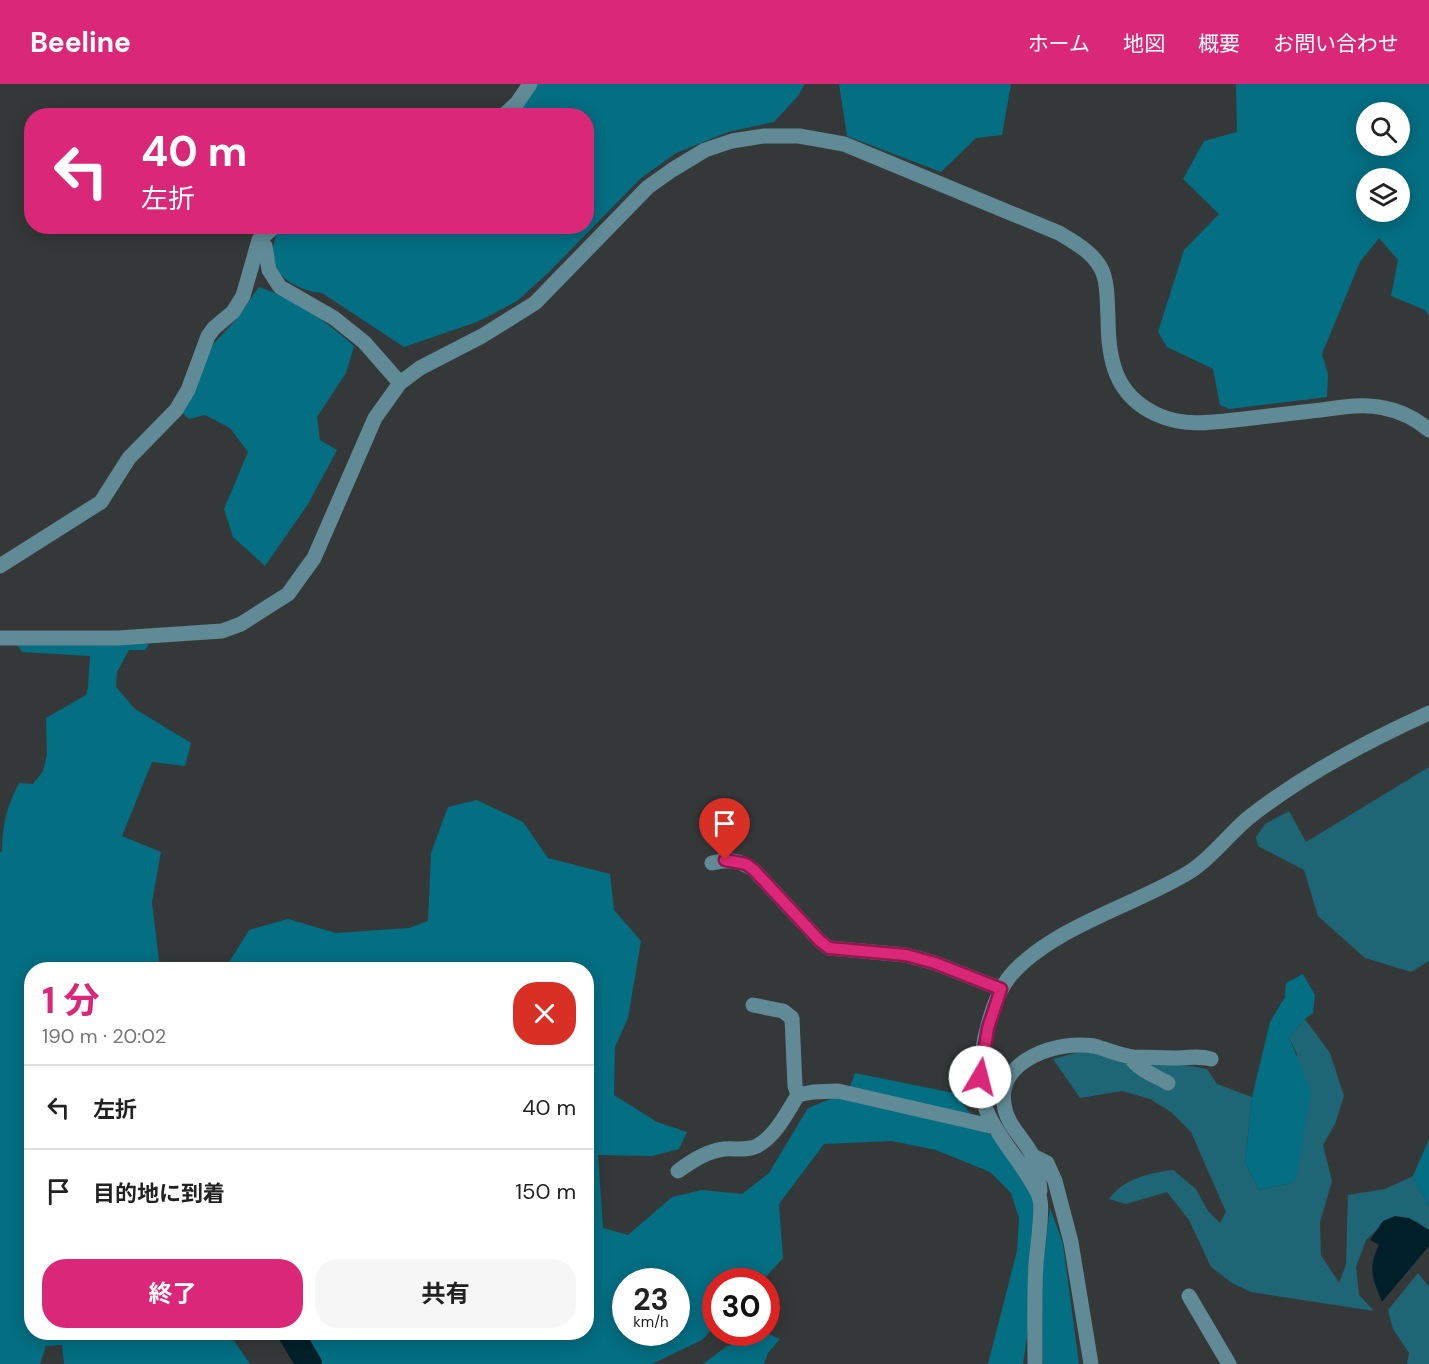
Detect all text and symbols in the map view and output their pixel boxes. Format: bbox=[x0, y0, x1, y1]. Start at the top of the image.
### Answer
text: Beeline bbox=[30, 24, 131, 61]
text: ホーム bbox=[1028, 30, 1090, 58]
text: 地図 bbox=[1123, 30, 1165, 58]
text: 概要 bbox=[1198, 30, 1240, 58]
text: お問い合わせ bbox=[1273, 30, 1399, 58]
map controls bbox=[1356, 102, 1410, 222]
button: search bbox=[1356, 102, 1410, 156]
text: 40 m bbox=[141, 124, 247, 179]
icon: left bbox=[42, 132, 120, 210]
button: layers bbox=[1356, 168, 1410, 222]
text: 左折 bbox=[141, 181, 195, 216]
pin bbox=[699, 798, 750, 860]
icon: arrive bbox=[708, 807, 741, 840]
text: 1 分 bbox=[42, 977, 100, 1024]
button: close bbox=[513, 982, 576, 1045]
text: 190 m · 20:02 bbox=[42, 1023, 166, 1049]
position arrow bbox=[948, 1045, 1012, 1109]
icon: left bbox=[42, 1091, 75, 1124]
text: 40 m bbox=[522, 1093, 576, 1122]
text: 左折 bbox=[93, 1095, 137, 1124]
icon: arrive bbox=[42, 1175, 75, 1208]
text: 150 m bbox=[515, 1177, 576, 1206]
text: 目的地に到着 bbox=[93, 1179, 225, 1208]
button: 終了 bbox=[42, 1259, 303, 1328]
button: 共有 bbox=[315, 1259, 576, 1328]
speed limit sign: 30 bbox=[702, 1268, 780, 1346]
text: 23 bbox=[633, 1280, 669, 1319]
text: km/h bbox=[633, 1312, 669, 1332]

